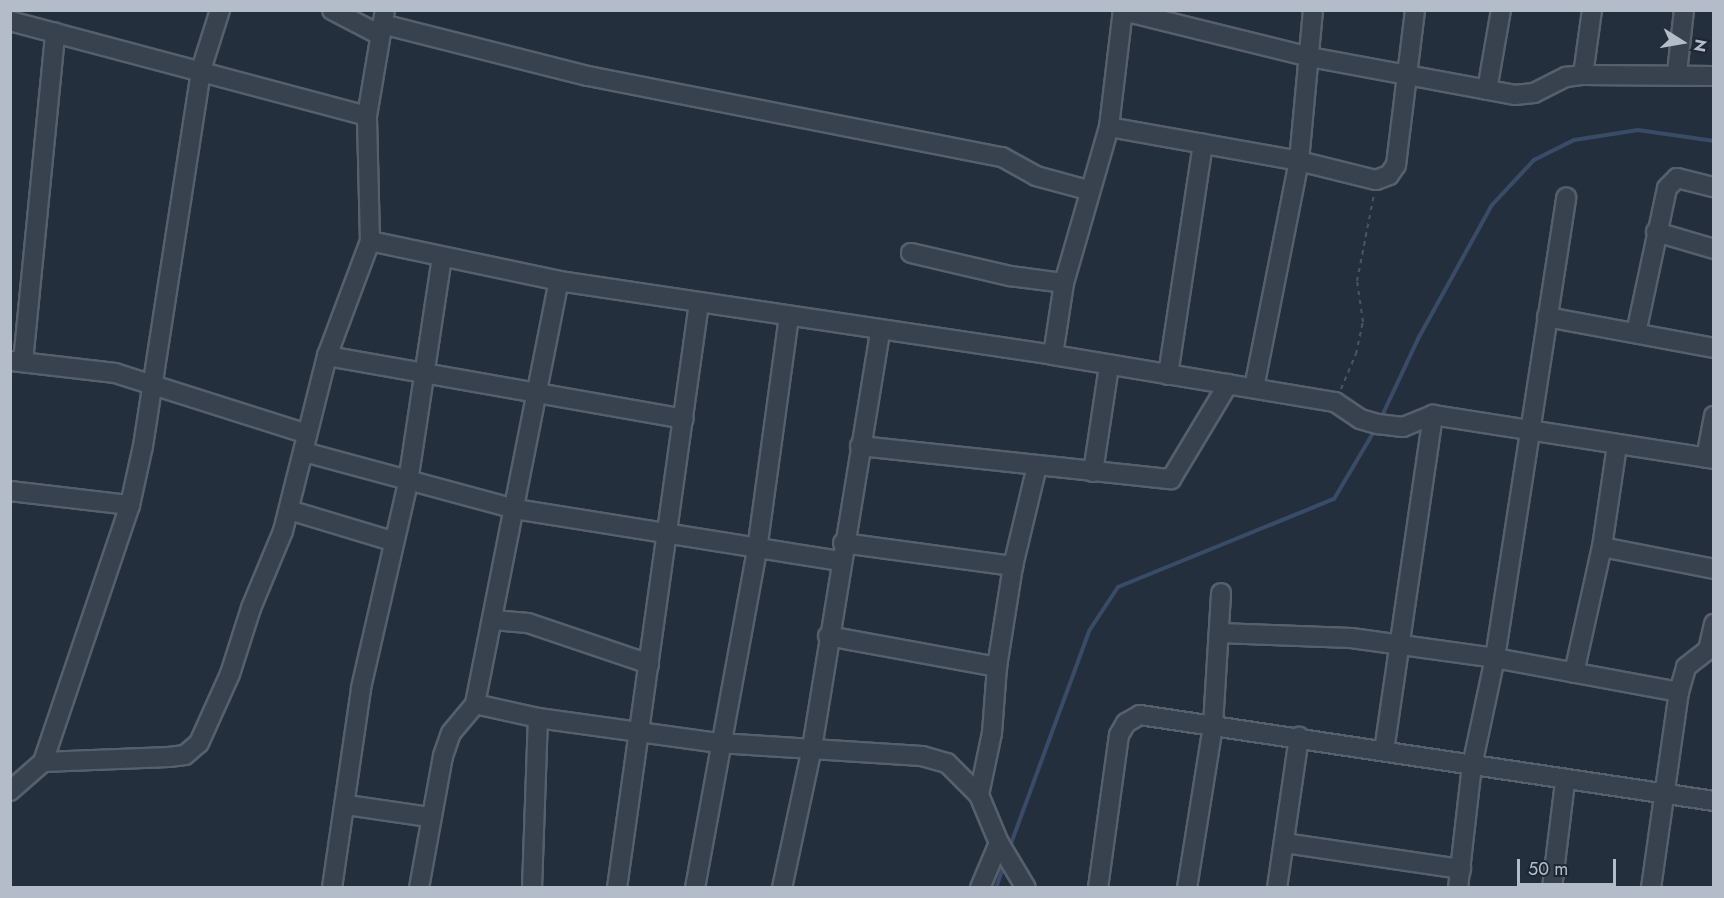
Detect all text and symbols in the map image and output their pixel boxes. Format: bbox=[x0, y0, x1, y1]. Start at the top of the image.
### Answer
north arrow bbox=[1652, 12, 1712, 72]
text: N bbox=[1688, 37, 1713, 54]
scale bar bbox=[1520, 847, 1619, 885]
text: 50 m bbox=[1528, 856, 1568, 882]

